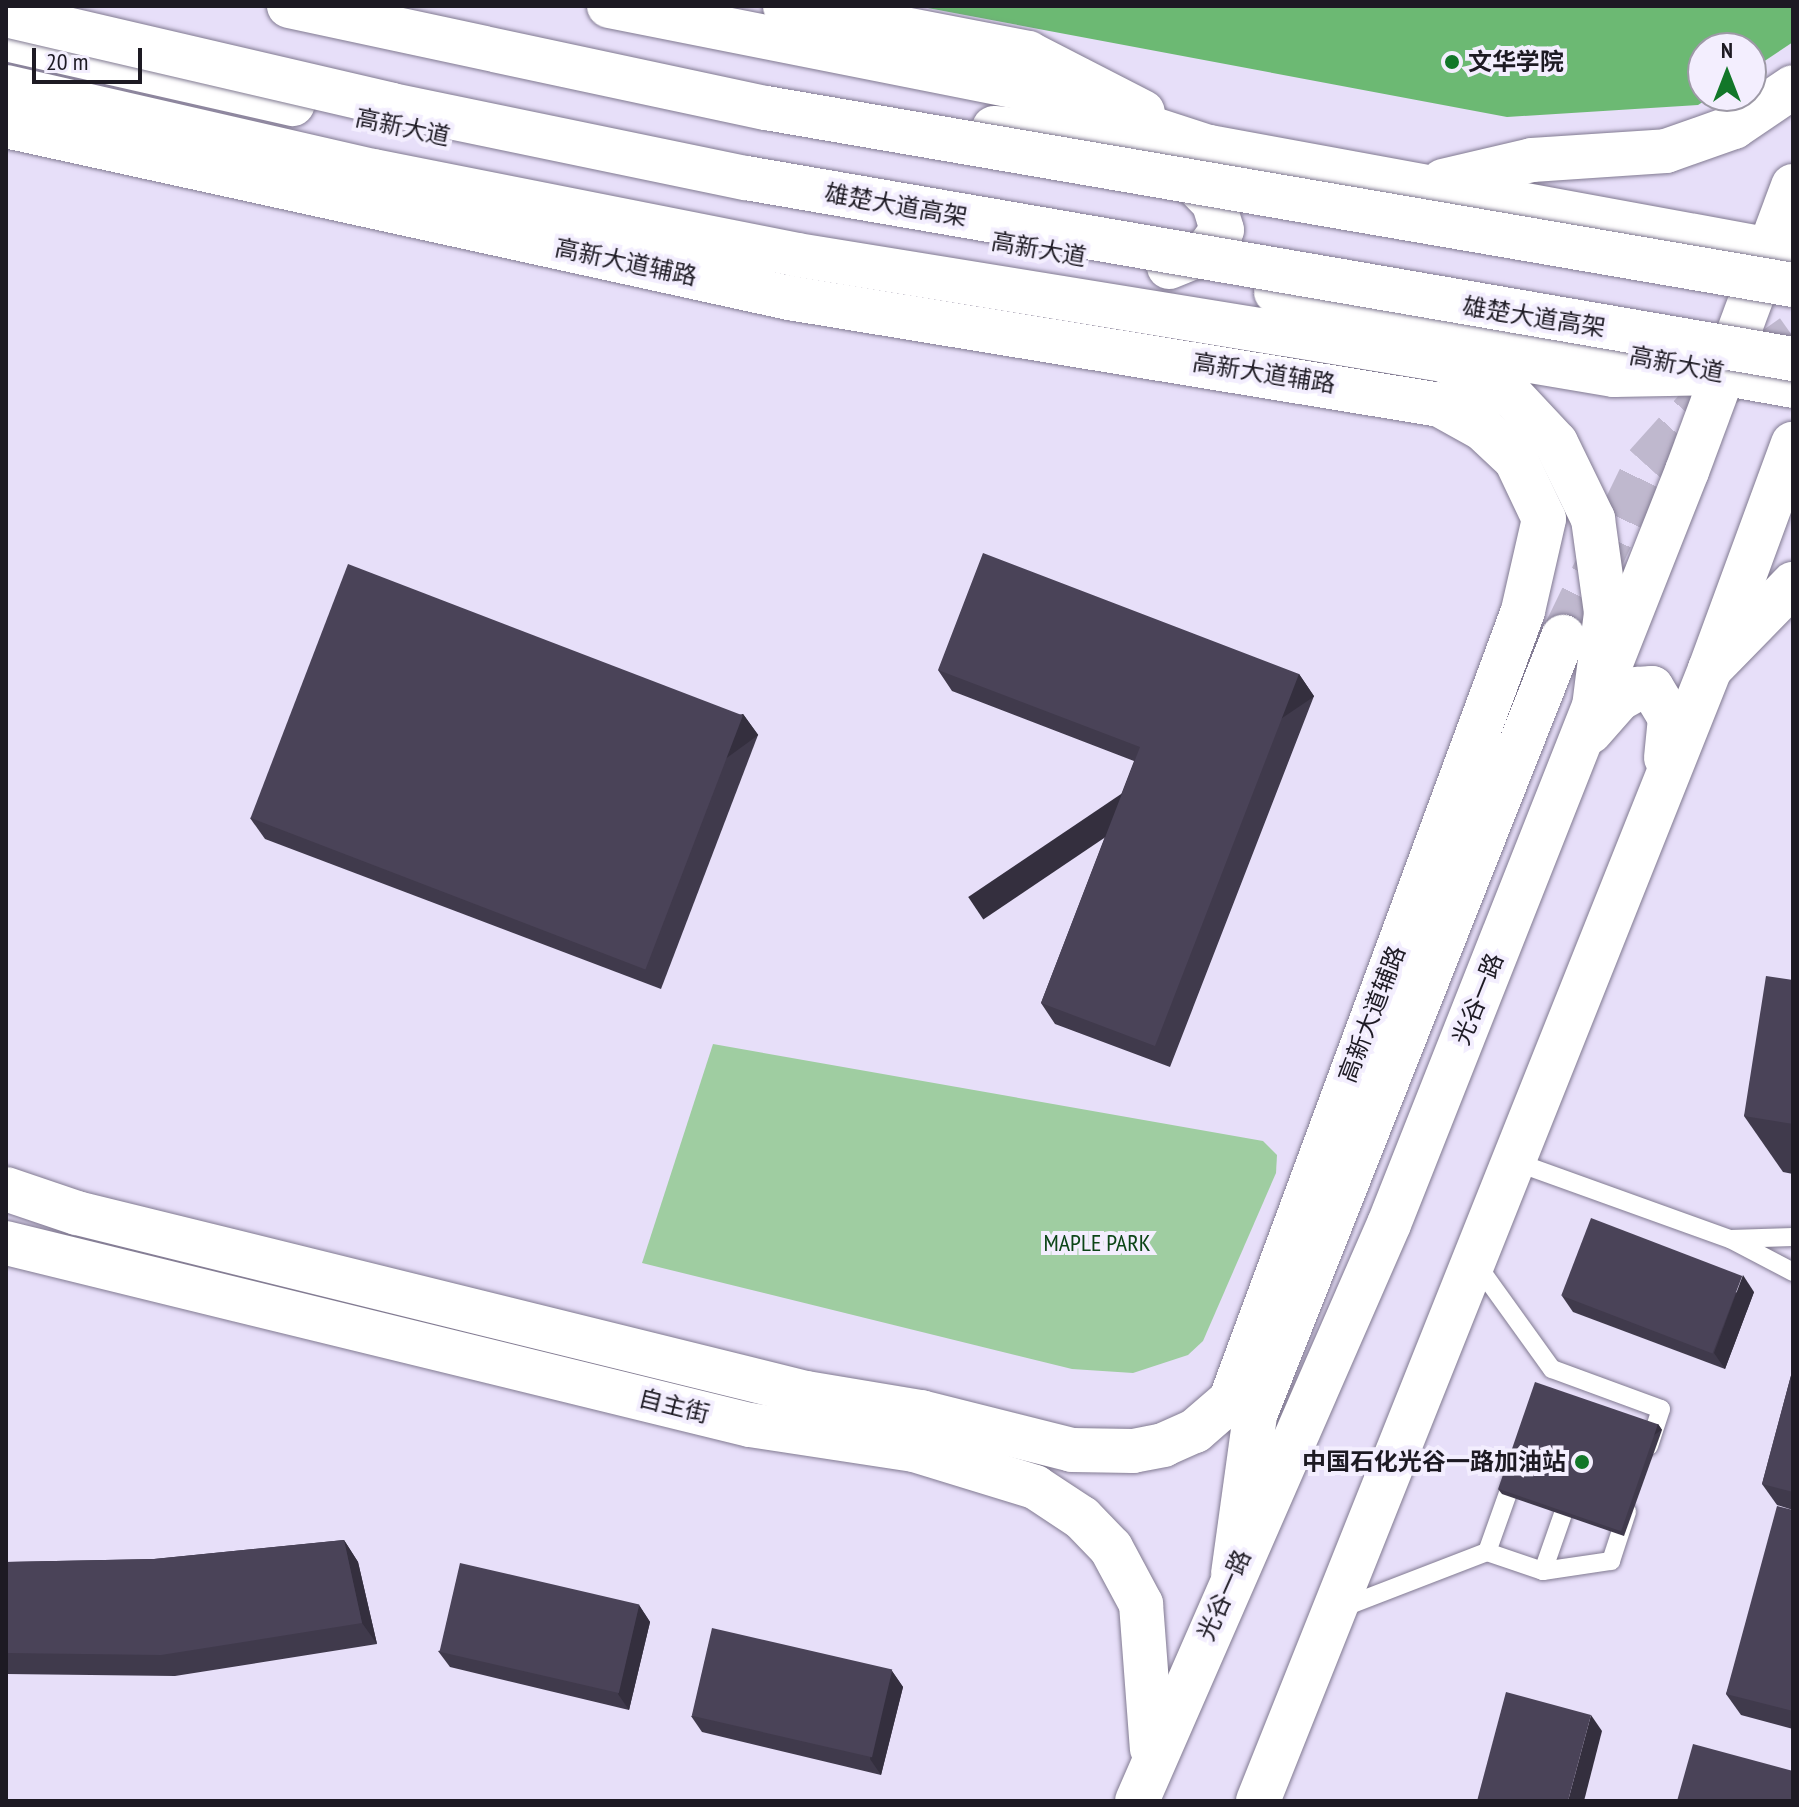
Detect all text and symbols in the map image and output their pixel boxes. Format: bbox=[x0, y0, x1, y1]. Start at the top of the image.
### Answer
scale bar bbox=[36, 32, 146, 82]
north arrow bbox=[1687, 32, 1767, 112]
text: N bbox=[1721, 36, 1733, 64]
text: 20 m bbox=[46, 46, 88, 77]
place label: 文华学院 bbox=[1468, 48, 1564, 76]
marker: 文华学院 bbox=[1443, 53, 1461, 71]
street label: 高新大道 bbox=[353, 103, 453, 151]
street label: 雄楚大道高架 bbox=[823, 178, 969, 232]
street label: 高新大道 bbox=[989, 226, 1089, 272]
street label: 高新大道辅路 bbox=[553, 233, 699, 291]
street label: 雄楚大道高架 bbox=[1461, 292, 1607, 342]
street label: 高新大道 bbox=[1627, 341, 1727, 387]
street label: 高新大道辅路 bbox=[1191, 348, 1337, 398]
street label: 高新大道辅路 bbox=[1333, 942, 1411, 1086]
street label: 光谷一路 bbox=[1447, 949, 1509, 1049]
park label: MAPLE PARK bbox=[1043, 1229, 1151, 1257]
street label: 自主街 bbox=[636, 1383, 712, 1429]
place label: 中国石化光谷一路加油站 bbox=[1302, 1448, 1566, 1476]
marker: 中国石化光谷一路加油站 bbox=[1573, 1453, 1591, 1471]
street label: 光谷一路 bbox=[1191, 1545, 1257, 1645]

